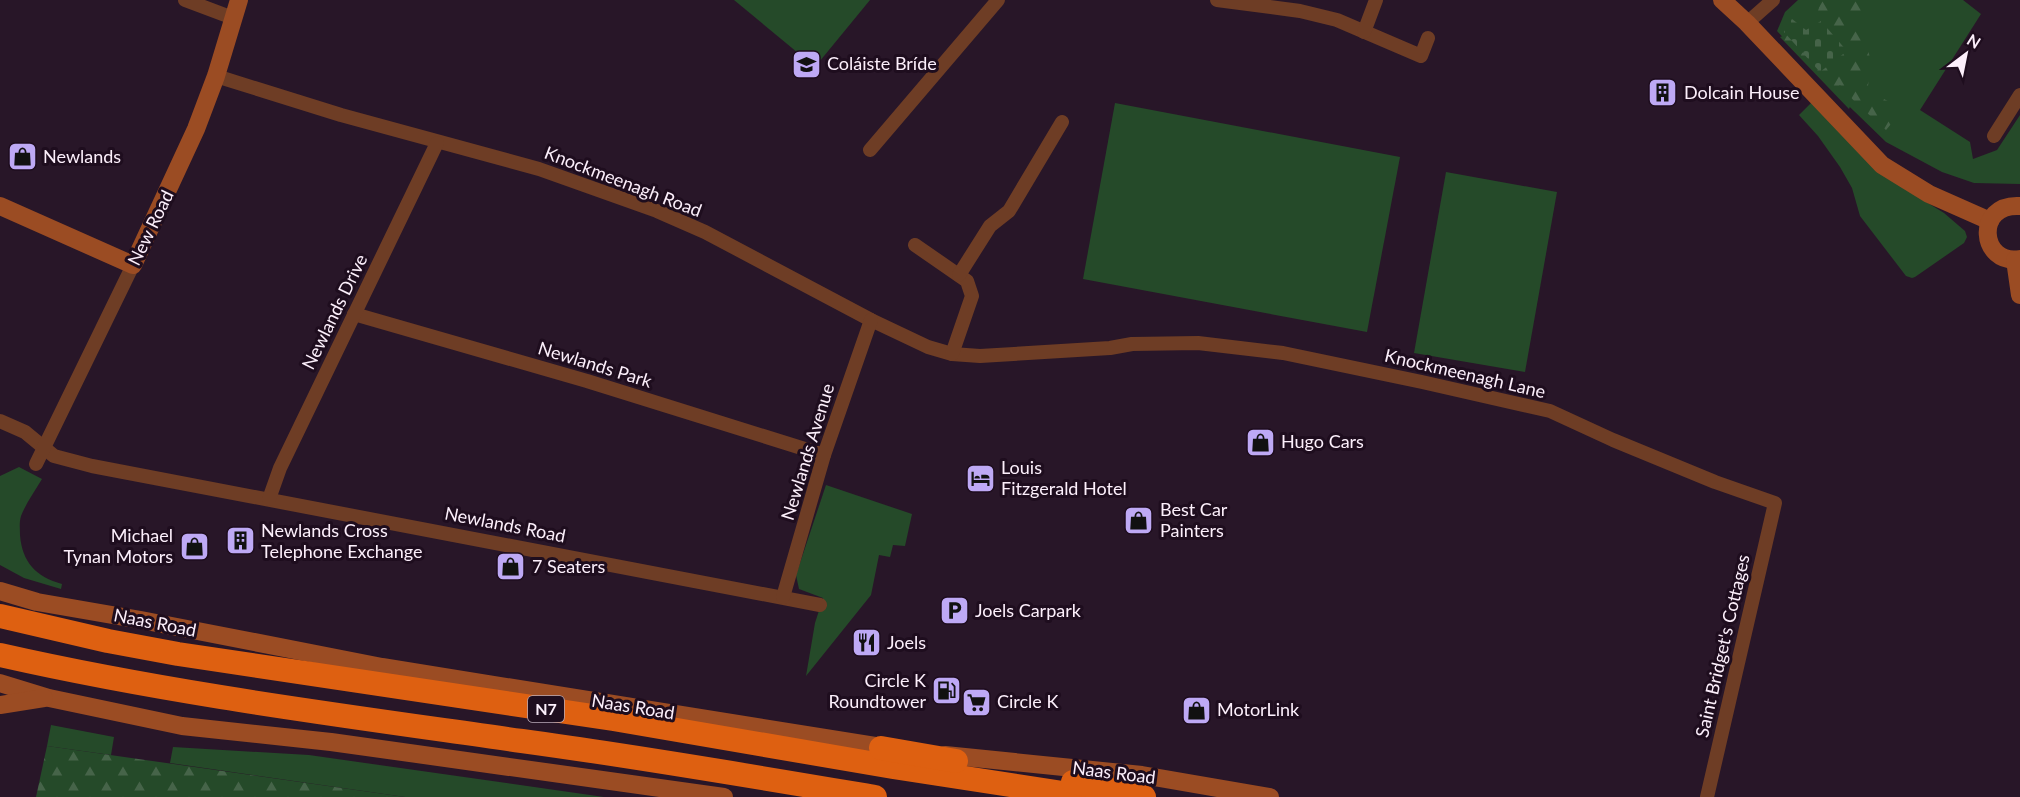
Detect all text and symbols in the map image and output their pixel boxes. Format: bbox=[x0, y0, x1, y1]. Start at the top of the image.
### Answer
north arrow bbox=[1936, 24, 1996, 84]
text: N bbox=[1964, 30, 1984, 52]
school or university icon: Coláiste Bríde bbox=[790, 48, 822, 80]
place label: Coláiste Bríde bbox=[827, 52, 937, 74]
building icon: Dolcain House bbox=[1647, 77, 1679, 109]
place label: Dolcain House bbox=[1684, 81, 1800, 103]
shop icon: Newlands bbox=[6, 141, 38, 173]
street label: Knockmeenagh Road bbox=[542, 141, 705, 221]
place label: Newlands bbox=[43, 145, 121, 167]
street label: New Road bbox=[122, 186, 178, 269]
street label: Newlands Drive bbox=[297, 250, 372, 373]
street label: Newlands Park bbox=[536, 336, 656, 392]
street label: Knockmeenagh Lane bbox=[1383, 344, 1548, 402]
street label: Newlands Avenue bbox=[776, 381, 838, 523]
shop icon: Hugo Cars bbox=[1244, 426, 1276, 458]
place label: Hugo Cars bbox=[1281, 430, 1364, 452]
place label: Louis Fitzgerald Hotel bbox=[1001, 456, 1127, 499]
hotel icon: Louis Fitzgerald Hotel bbox=[964, 462, 996, 494]
place label: Best Car Painters bbox=[1160, 498, 1228, 541]
street label: Newlands Road bbox=[443, 502, 567, 547]
shop icon: Best Car Painters bbox=[1123, 504, 1155, 536]
place label: Newlands Cross Telephone Exchange bbox=[261, 519, 423, 562]
place label: Michael Tynan Motors bbox=[64, 524, 173, 567]
building icon: Newlands Cross Telephone Exchange bbox=[224, 525, 256, 557]
shop icon: Michael Tynan Motors bbox=[178, 530, 210, 562]
shop icon: 7 Seaters bbox=[495, 551, 527, 583]
street label: Saint Bridget's Cottages bbox=[1690, 552, 1754, 739]
place label: 7 Seaters bbox=[532, 555, 606, 577]
parking icon: Joels Carpark bbox=[938, 595, 970, 627]
place label: Joels Carpark bbox=[975, 599, 1082, 621]
street label: Naas Road bbox=[112, 603, 198, 641]
restaurant icon: Joels bbox=[850, 627, 882, 659]
place label: Joels bbox=[887, 631, 926, 653]
place label: Circle K Roundtower bbox=[828, 669, 926, 712]
fuel station icon: Circle K Roundtower bbox=[931, 675, 963, 707]
supermarket icon: Circle K bbox=[960, 686, 992, 718]
street label: Naas Road bbox=[590, 689, 676, 723]
place label: Circle K bbox=[997, 690, 1058, 712]
shop icon: MotorLink bbox=[1180, 694, 1212, 726]
road number: N7 bbox=[528, 696, 564, 722]
place label: MotorLink bbox=[1217, 698, 1300, 720]
street label: Naas Road bbox=[1071, 756, 1157, 788]

